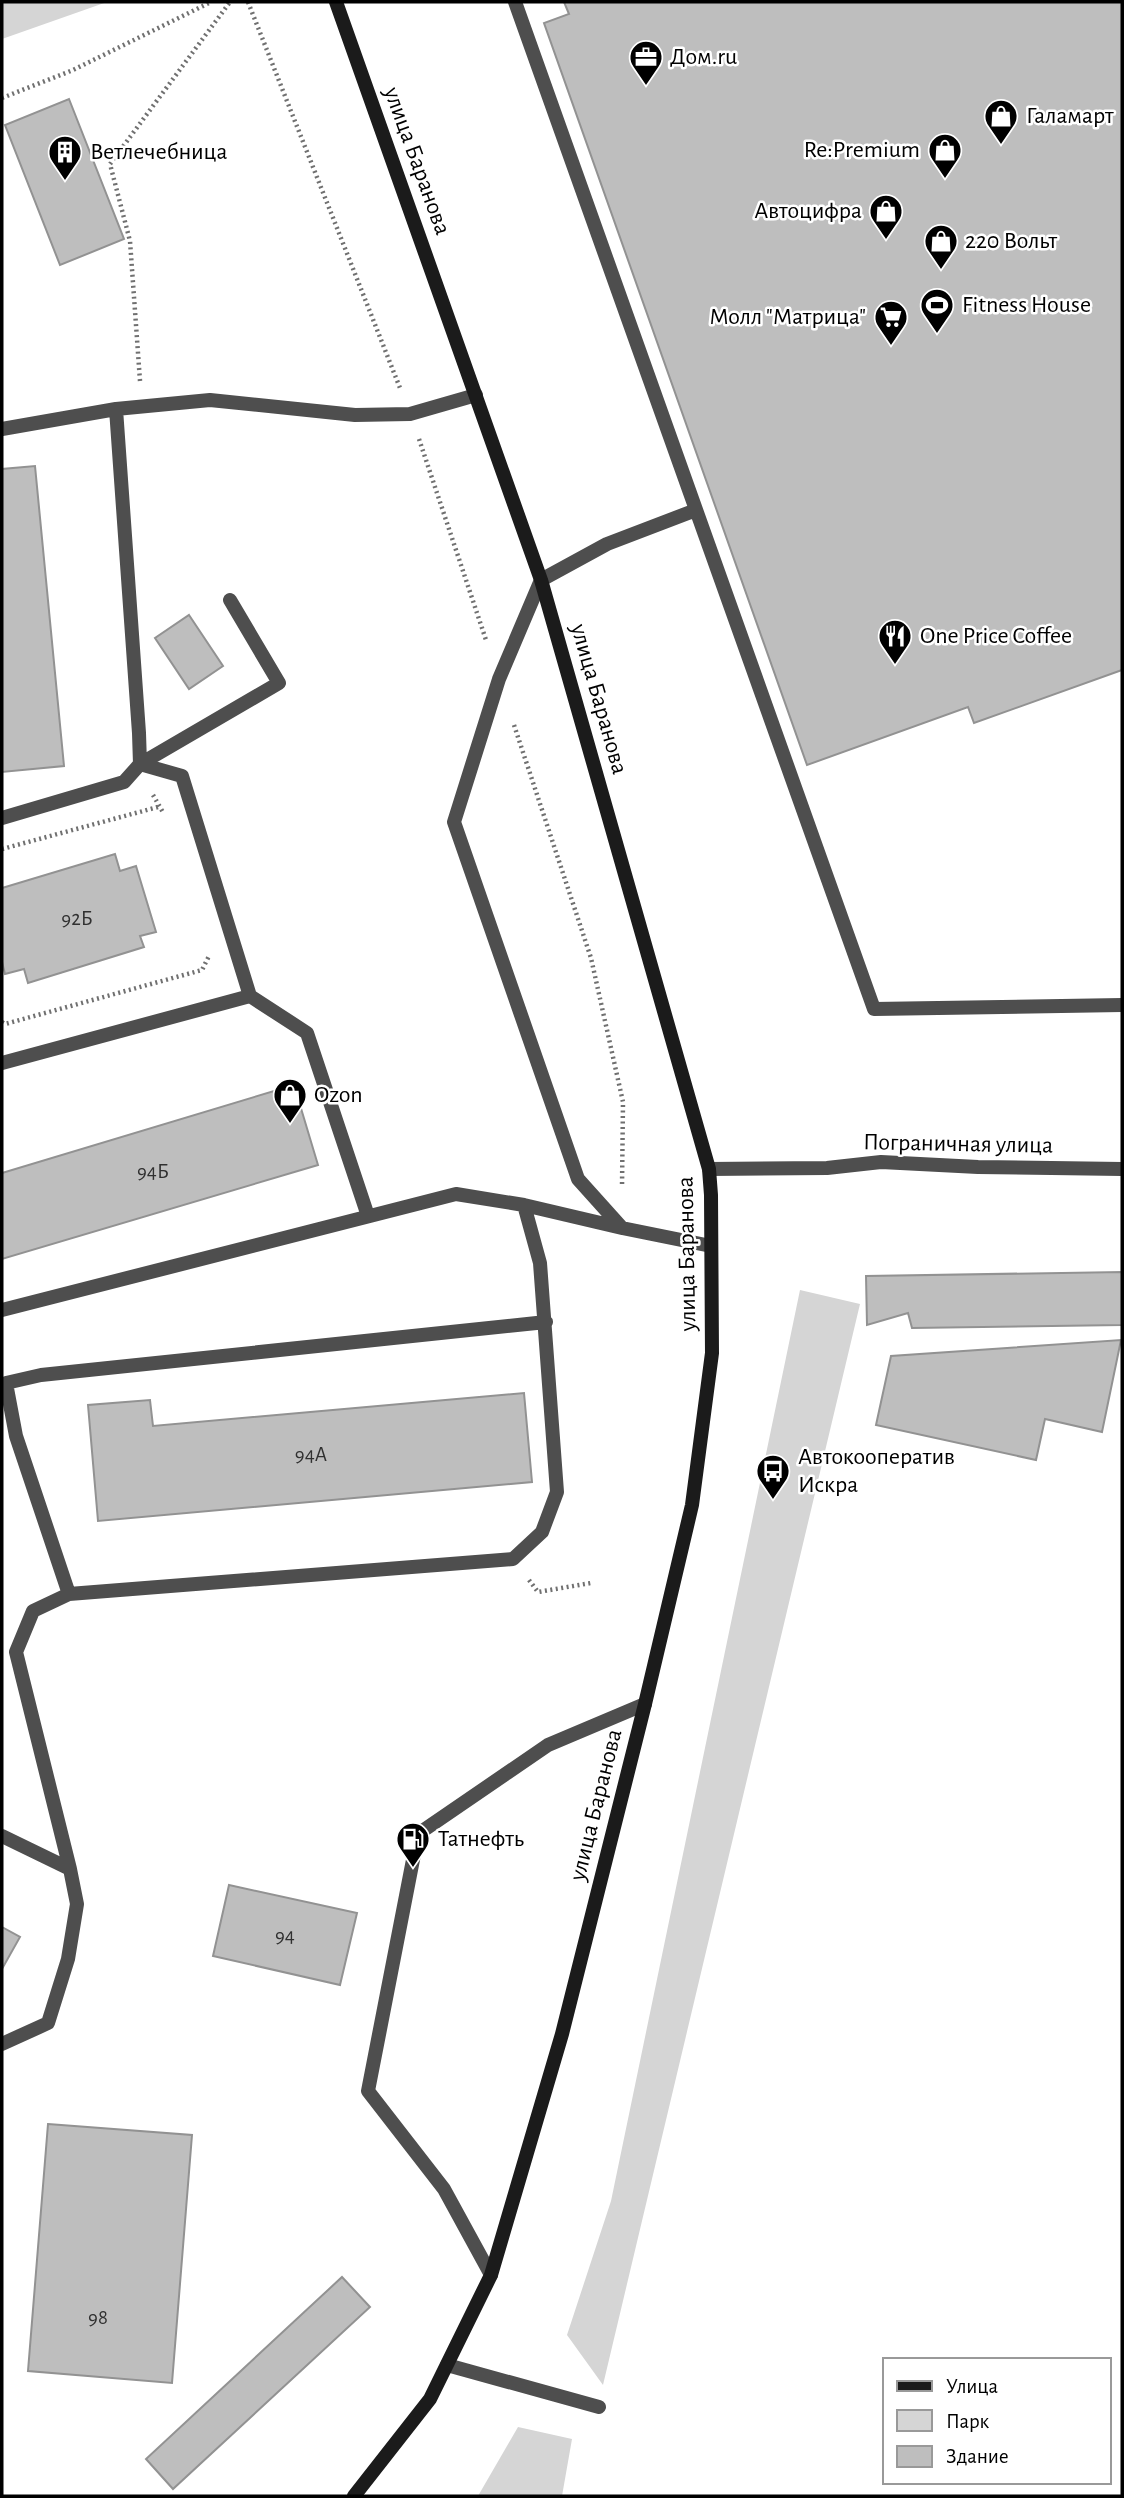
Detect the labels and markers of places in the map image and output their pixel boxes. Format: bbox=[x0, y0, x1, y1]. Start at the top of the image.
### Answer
office icon: Дом.ru bbox=[627, 38, 665, 87]
place label: Дом.ru bbox=[670, 45, 737, 69]
shop icon: Галамарт bbox=[982, 97, 1020, 146]
place label: Галамарт bbox=[1026, 104, 1114, 128]
shop icon: Re:Premium bbox=[926, 131, 964, 180]
building icon: Ветлечебница bbox=[46, 133, 84, 182]
place label: Re:Premium bbox=[804, 138, 920, 162]
place label: Ветлечебница bbox=[90, 140, 228, 164]
shop icon: Автоцифра bbox=[867, 192, 905, 241]
place label: Автоцифра bbox=[754, 199, 862, 223]
shop icon: 220 Вольт bbox=[922, 222, 960, 271]
place label: 220 Вольт bbox=[965, 229, 1058, 253]
sports icon: Fitness House bbox=[918, 286, 956, 335]
place label: Fitness House bbox=[962, 293, 1091, 317]
supermarket icon: Молл "Матрица" bbox=[872, 298, 910, 347]
place label: Молл "Матрица" bbox=[709, 305, 866, 329]
restaurant icon: One Price Coffee bbox=[876, 617, 914, 666]
place label: One Price Coffee bbox=[920, 624, 1072, 648]
shop icon: Ozon bbox=[271, 1076, 309, 1125]
place label: Ozon bbox=[314, 1083, 363, 1107]
place label: Автокооператив Искра bbox=[798, 1445, 955, 1497]
bus stop icon: Автокооператив Искра bbox=[754, 1452, 792, 1501]
fuel station icon: Татнефть bbox=[394, 1820, 432, 1869]
place label: Татнефть bbox=[438, 1827, 524, 1851]

